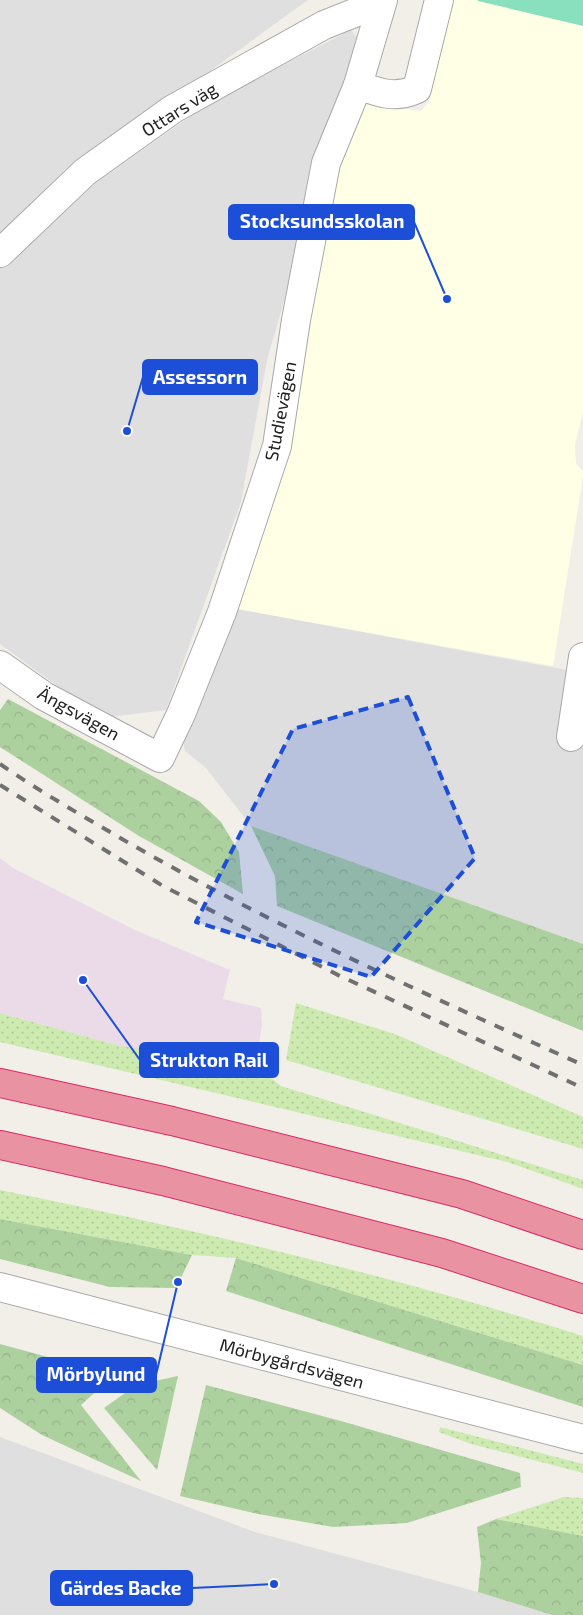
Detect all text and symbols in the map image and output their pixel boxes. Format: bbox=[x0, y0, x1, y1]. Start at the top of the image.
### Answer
street label: Ottars väg bbox=[137, 77, 221, 141]
callout: Stocksundsskolan bbox=[229, 205, 414, 239]
text: Stocksundsskolan bbox=[240, 209, 404, 232]
street label: Studievägen bbox=[260, 359, 300, 463]
callout: Assessorn bbox=[143, 360, 257, 394]
text: Assessorn bbox=[153, 365, 247, 388]
street label: Ängsvägen bbox=[34, 682, 124, 744]
callout: Strukton Rail bbox=[140, 1043, 278, 1077]
text: Strukton Rail bbox=[150, 1048, 269, 1071]
street label: Mörbygårdsvägen bbox=[217, 1333, 367, 1393]
callout: Mörbylund bbox=[37, 1358, 156, 1392]
text: Mörbylund bbox=[47, 1362, 145, 1386]
callout: Gärdes Backe bbox=[51, 1571, 192, 1605]
text: Gärdes Backe bbox=[60, 1576, 182, 1599]

